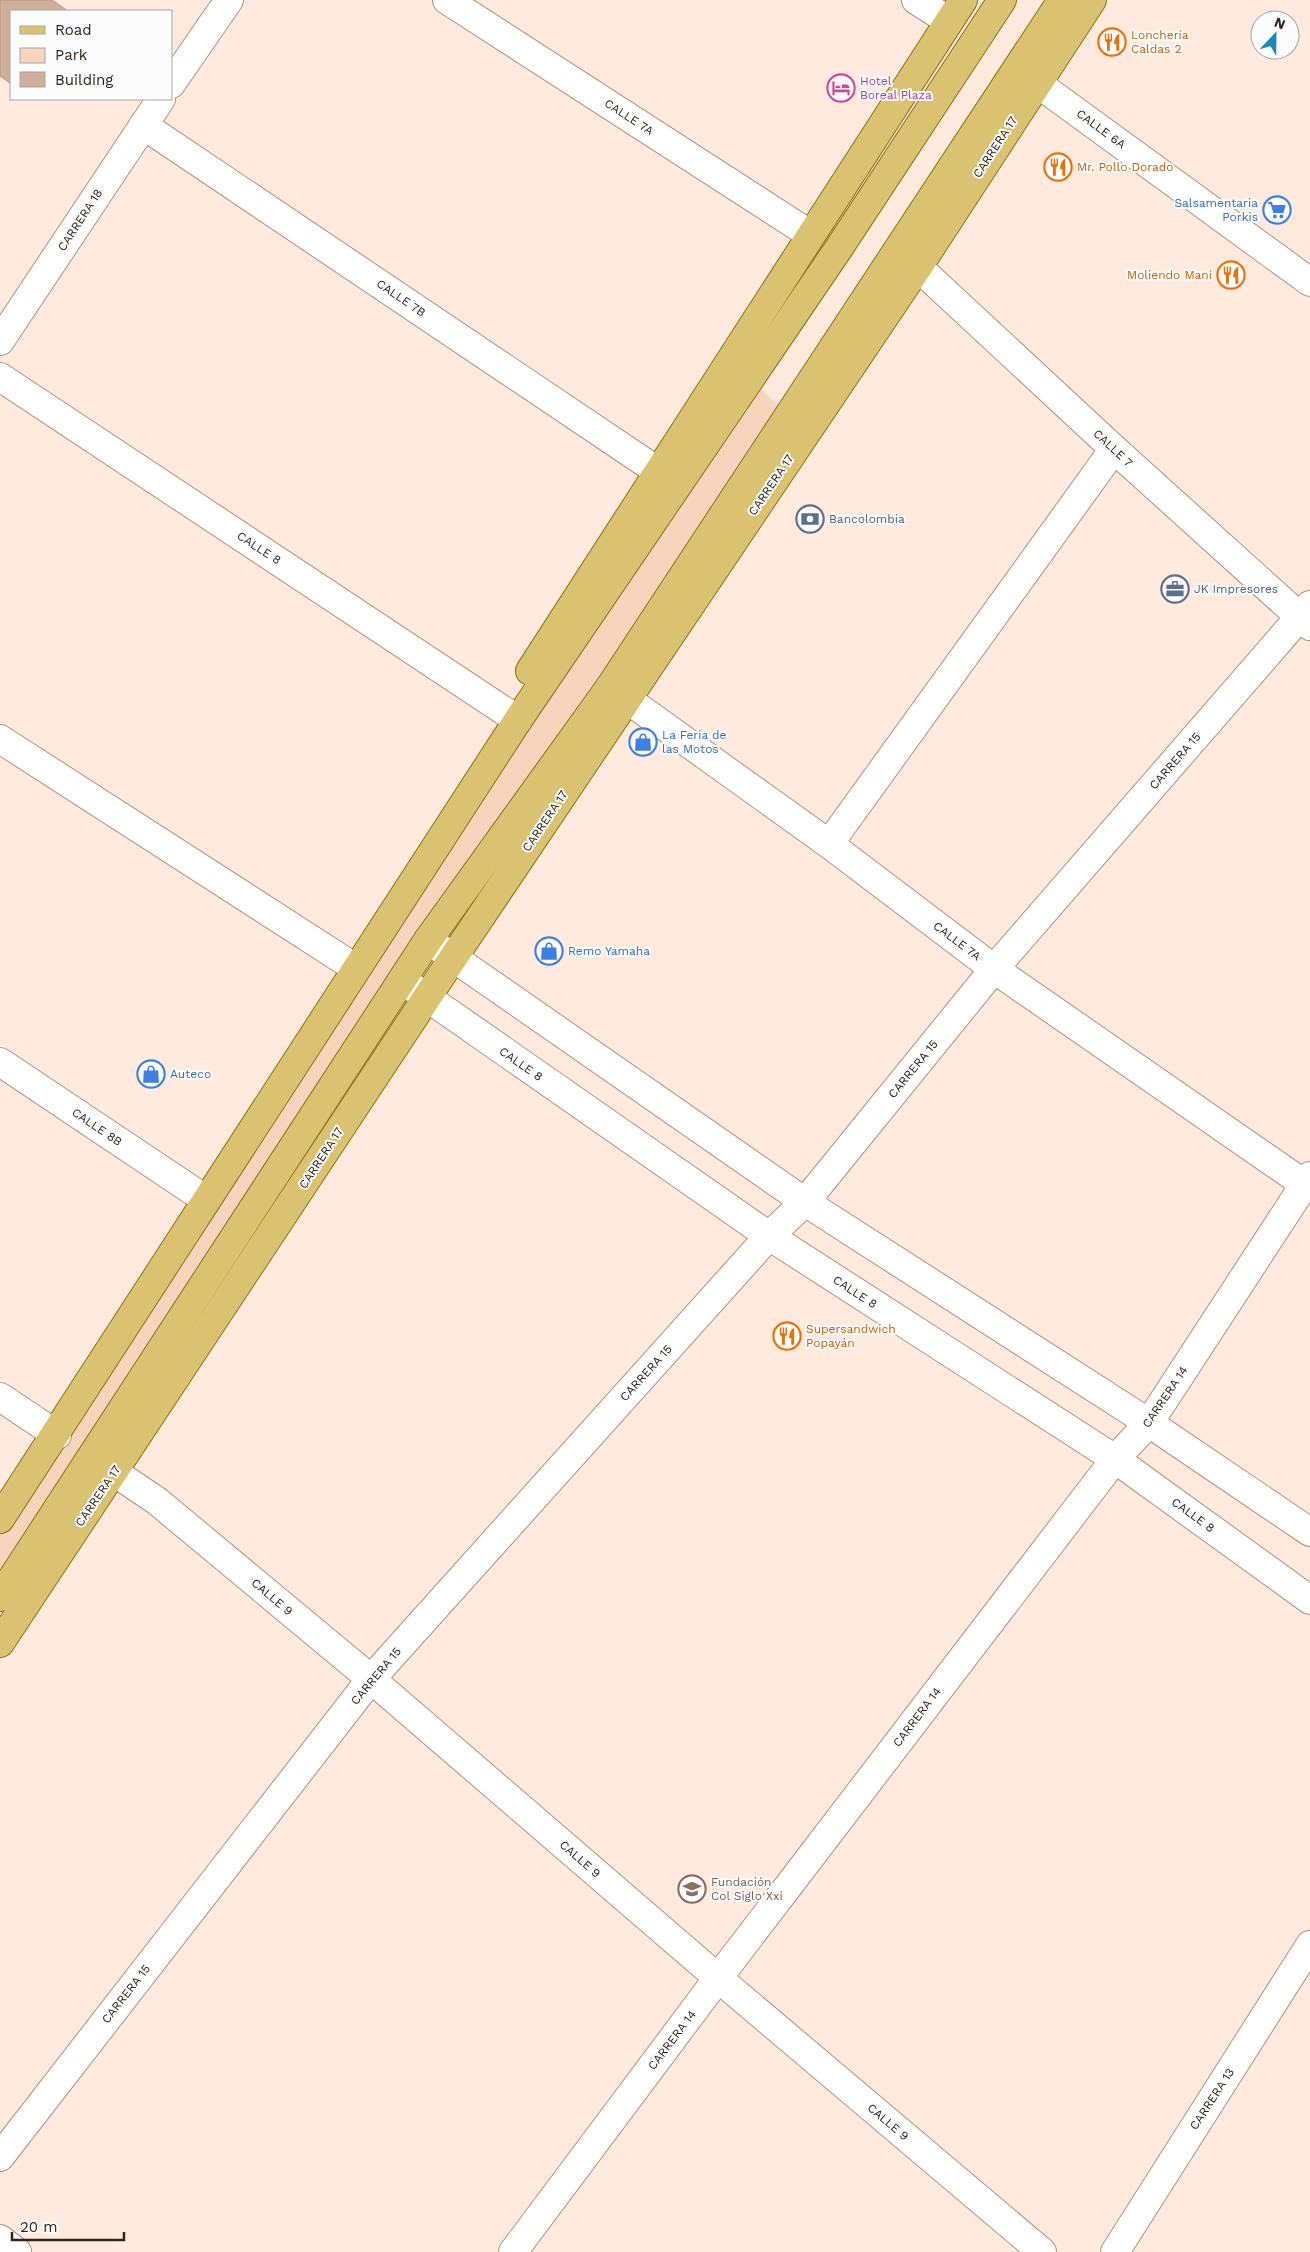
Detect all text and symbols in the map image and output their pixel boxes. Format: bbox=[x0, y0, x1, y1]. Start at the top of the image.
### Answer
legend bbox=[10, 10, 172, 100]
north arrow bbox=[1250, 10, 1300, 60]
text: N bbox=[1272, 14, 1288, 32]
text: Road bbox=[55, 21, 92, 39]
restaurant icon: Lonchería Caldas 2 bbox=[1097, 27, 1127, 57]
place label: Lonchería Caldas 2 bbox=[1131, 28, 1189, 56]
text: Park bbox=[55, 46, 88, 64]
text: Building bbox=[55, 71, 113, 89]
hotel icon: Hotel Boreal Plaza bbox=[826, 73, 856, 103]
place label: Hotel Boreal Plaza bbox=[860, 74, 932, 102]
street label: CALLE 7A bbox=[602, 96, 656, 138]
street label: CALLE 6A bbox=[1074, 106, 1128, 152]
street label: CARRERA 17 bbox=[970, 113, 1020, 180]
restaurant icon: Mr. Pollo Dorado bbox=[1043, 152, 1073, 182]
place label: Mr. Pollo Dorado bbox=[1077, 160, 1174, 174]
street label: CARRERA 18 bbox=[55, 186, 105, 254]
supermarket icon: Salsamentaria Porkis bbox=[1262, 195, 1292, 225]
place label: Salsamentaria Porkis bbox=[1174, 196, 1258, 224]
restaurant icon: Moliendo Maní bbox=[1216, 260, 1246, 290]
place label: Moliendo Maní bbox=[1127, 268, 1212, 282]
street label: CALLE 7B bbox=[374, 276, 428, 320]
street label: CALLE 7 bbox=[1090, 426, 1136, 470]
street label: CARRERA 17 bbox=[745, 452, 797, 518]
bank icon: Bancolombia bbox=[795, 504, 825, 534]
place label: Bancolombia bbox=[829, 512, 905, 526]
street label: CALLE 8 bbox=[234, 529, 284, 567]
office icon: JK Impresores bbox=[1160, 574, 1190, 604]
place label: JK Impresores bbox=[1194, 582, 1278, 596]
shop icon: La Feria de las Motos bbox=[628, 727, 658, 757]
place label: La Feria de las Motos bbox=[662, 728, 727, 756]
street label: CARRERA 15 bbox=[1147, 730, 1203, 792]
street label: CARRERA 17 bbox=[519, 788, 571, 854]
street label: CALLE 7A bbox=[931, 919, 984, 963]
shop icon: Remo Yamaha bbox=[534, 936, 564, 966]
place label: Remo Yamaha bbox=[568, 944, 650, 958]
street label: CARRERA 15 bbox=[885, 1037, 941, 1101]
street label: CALLE 8 bbox=[497, 1044, 545, 1084]
shop icon: Auteco bbox=[136, 1059, 166, 1089]
place label: Auteco bbox=[170, 1067, 211, 1081]
street label: CALLE 8B bbox=[69, 1105, 125, 1149]
street label: CARRERA 17 bbox=[296, 1124, 346, 1191]
street label: CALLE 8 bbox=[830, 1273, 880, 1311]
restaurant icon: Supersandwich Popayán bbox=[772, 1321, 802, 1351]
place label: Supersandwich Popayán bbox=[806, 1322, 896, 1350]
street label: CARRERA 15 bbox=[617, 1342, 675, 1404]
street label: CARRERA 14 bbox=[1139, 1364, 1191, 1430]
street label: CARRERA 17 bbox=[72, 1463, 124, 1529]
street label: CALLE 8 bbox=[1169, 1495, 1217, 1535]
street label: CALLE 9 bbox=[248, 1576, 296, 1618]
street label: CARRERA 15 bbox=[348, 1644, 404, 1708]
street label: CARRERA 14 bbox=[890, 1684, 944, 1750]
street label: CALLE 9 bbox=[557, 1837, 603, 1881]
school or university icon: Fundación Col Siglo Xxi bbox=[677, 1874, 707, 1904]
place label: Fundación Col Siglo Xxi bbox=[711, 1875, 783, 1903]
street label: CARRERA 15 bbox=[99, 1962, 153, 2026]
street label: CARRERA 14 bbox=[645, 2007, 699, 2073]
street label: CARRERA 13 bbox=[1187, 2066, 1237, 2132]
street label: CALLE 9 bbox=[864, 2101, 912, 2143]
scale bar bbox=[12, 2210, 125, 2242]
text: 20 m bbox=[20, 2218, 58, 2236]

